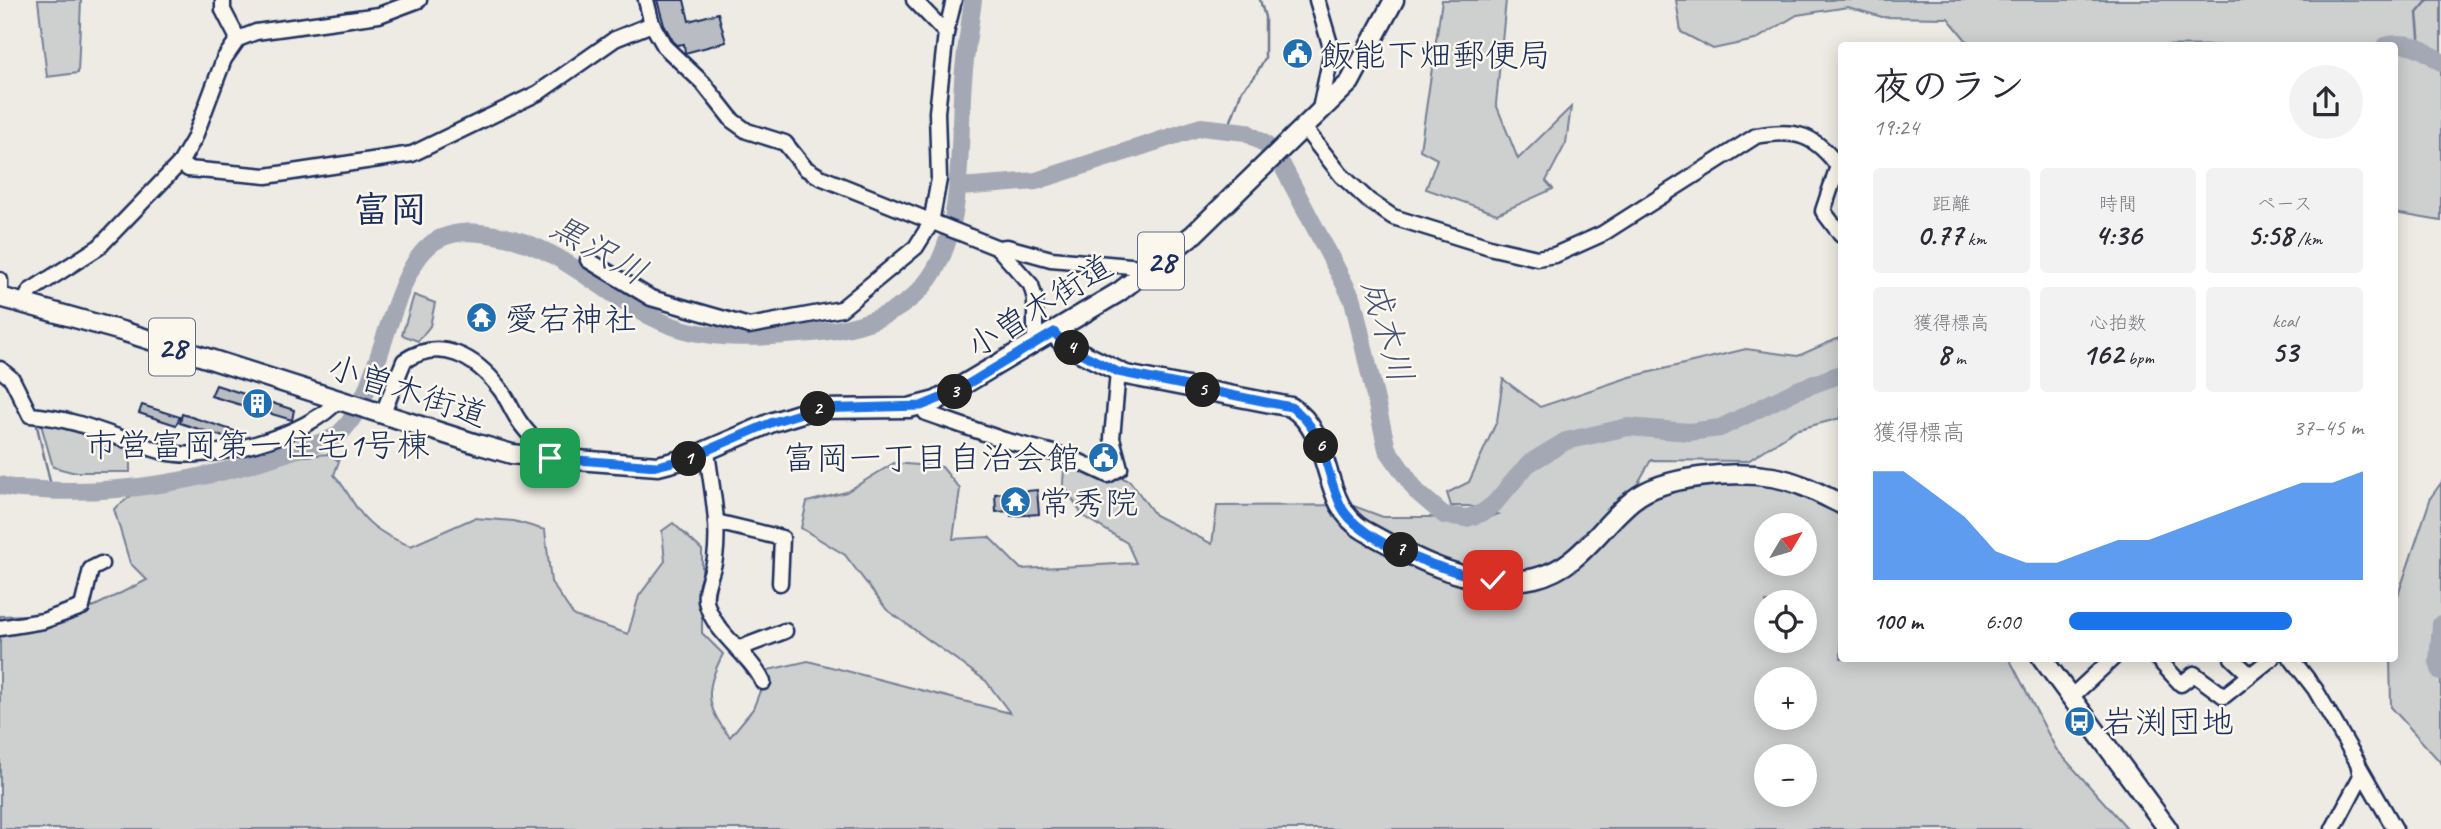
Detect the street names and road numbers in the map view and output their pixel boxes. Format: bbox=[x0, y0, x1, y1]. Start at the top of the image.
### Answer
road number: 28 bbox=[1138, 232, 1184, 290]
street label: 小曽木街道 bbox=[958, 244, 1121, 367]
road number: 28 bbox=[149, 318, 195, 376]
street label: 小曽木街道 bbox=[323, 345, 493, 436]

